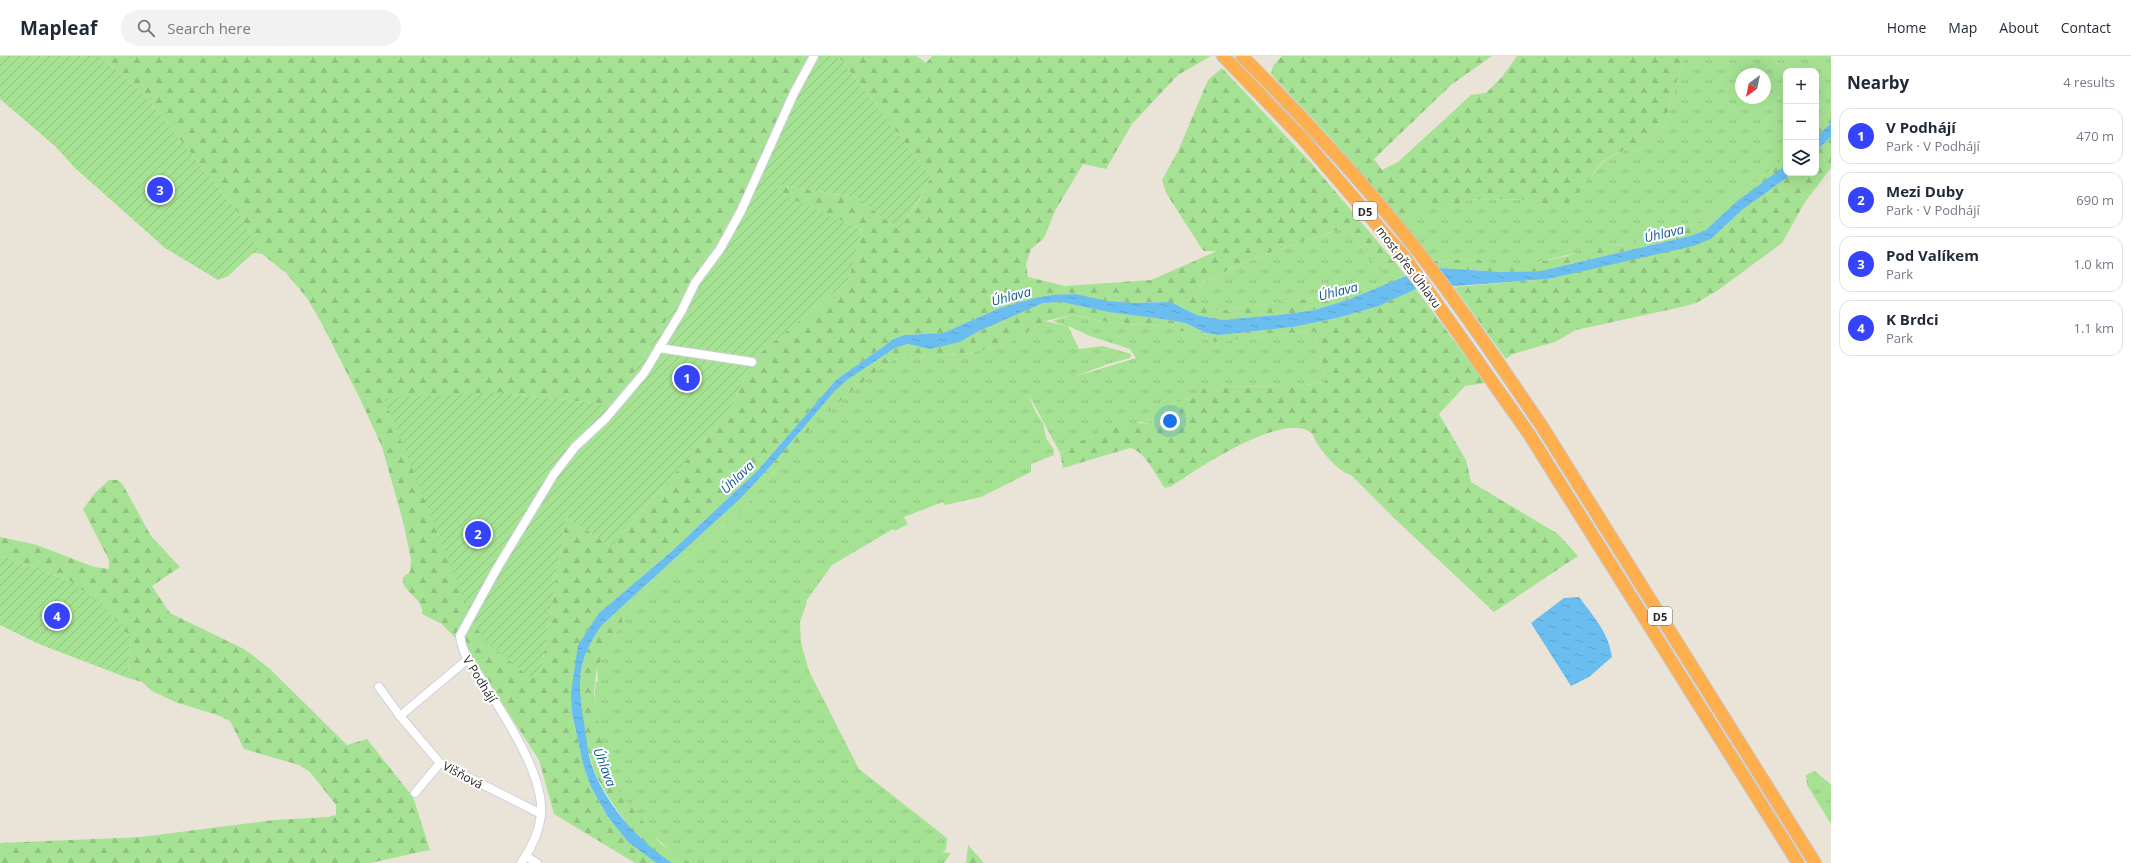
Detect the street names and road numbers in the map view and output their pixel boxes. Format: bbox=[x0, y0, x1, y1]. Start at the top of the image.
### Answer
road number: D5 bbox=[1353, 202, 1377, 220]
street label: most přes Úhlavu bbox=[1373, 223, 1445, 311]
road number: D5 bbox=[1648, 607, 1672, 625]
street label: V Podhájí bbox=[459, 652, 502, 706]
street label: Višňová bbox=[440, 757, 486, 793]

